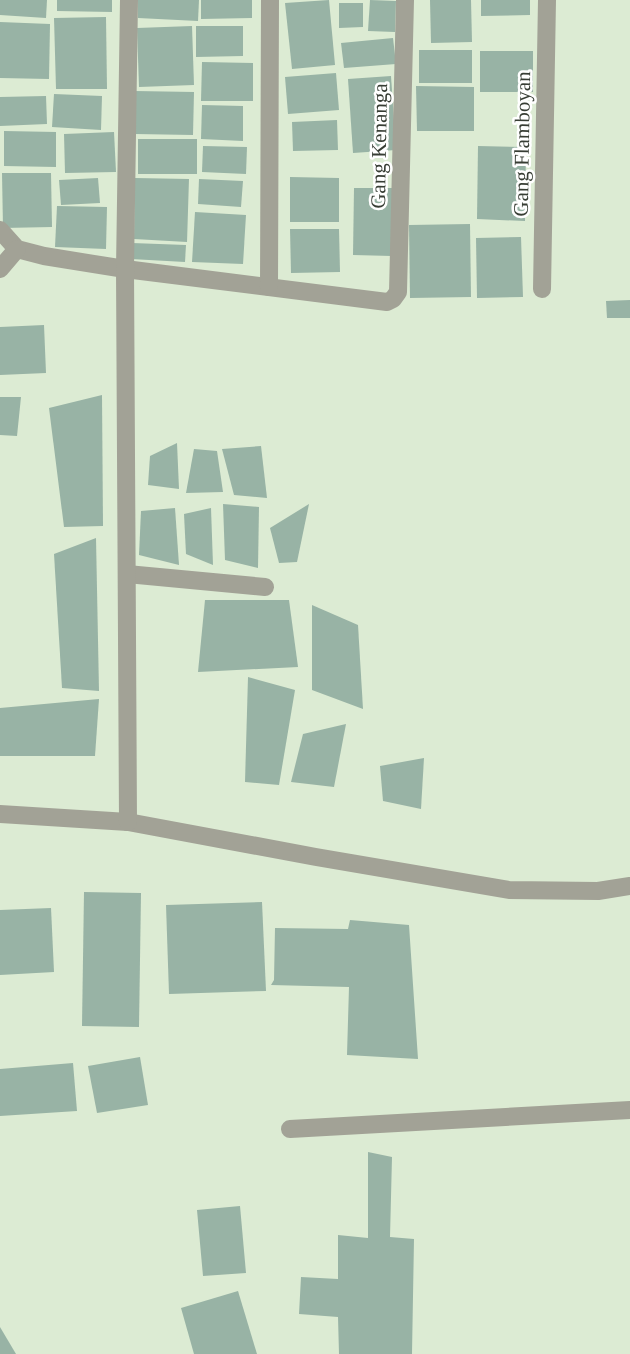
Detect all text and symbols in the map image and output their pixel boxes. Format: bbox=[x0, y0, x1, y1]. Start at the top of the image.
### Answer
street label: Gang Flamboyan bbox=[509, 71, 535, 217]
street label: Gang Kenanga bbox=[366, 82, 392, 209]

